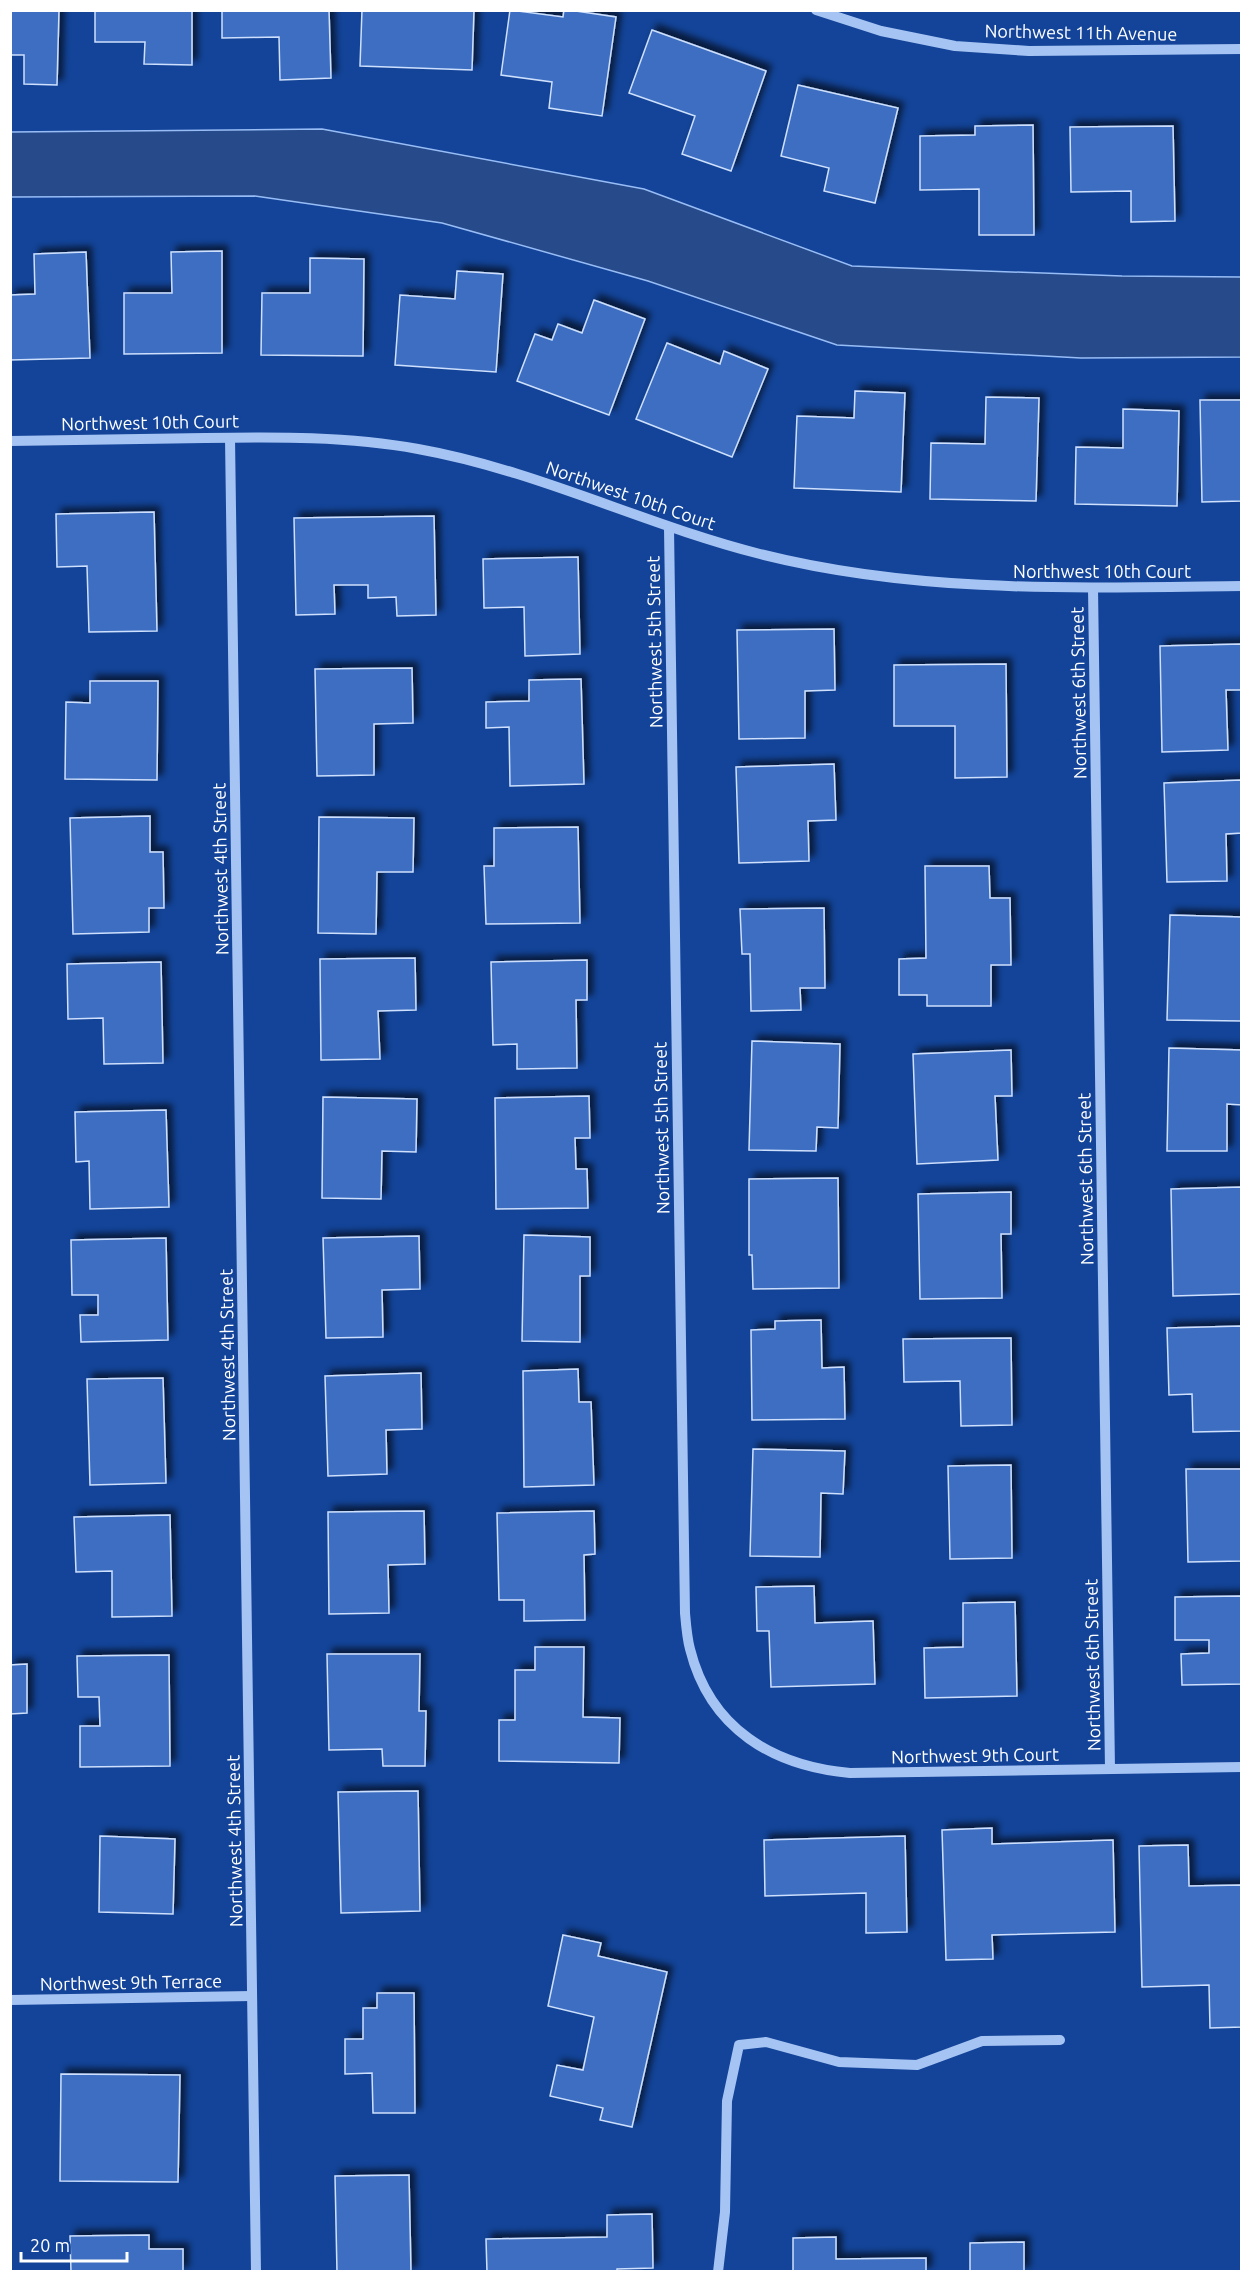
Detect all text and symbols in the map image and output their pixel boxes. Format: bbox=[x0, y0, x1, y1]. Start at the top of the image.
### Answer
street label: Northwest 11th Avenue bbox=[984, 20, 1178, 44]
street label: Northwest 10th Court bbox=[61, 410, 239, 434]
street label: Northwest 10th Court bbox=[544, 457, 718, 533]
street label: Northwest 5th Street bbox=[642, 556, 666, 728]
street label: Northwest 10th Court bbox=[1013, 561, 1191, 581]
street label: Northwest 6th Street bbox=[1066, 607, 1090, 779]
street label: Northwest 4th Street bbox=[208, 783, 232, 955]
street label: Northwest 5th Street bbox=[649, 1042, 673, 1214]
street label: Northwest 6th Street bbox=[1073, 1093, 1097, 1265]
street label: Northwest 4th Street bbox=[215, 1269, 239, 1441]
street label: Northwest 6th Street bbox=[1080, 1579, 1104, 1751]
street label: Northwest 9th Court bbox=[891, 1744, 1059, 1766]
street label: Northwest 4th Street bbox=[222, 1755, 246, 1927]
street label: Northwest 9th Terrace bbox=[40, 1970, 222, 1994]
scale bar bbox=[21, 2225, 128, 2263]
text: 20 m bbox=[30, 2235, 70, 2255]

